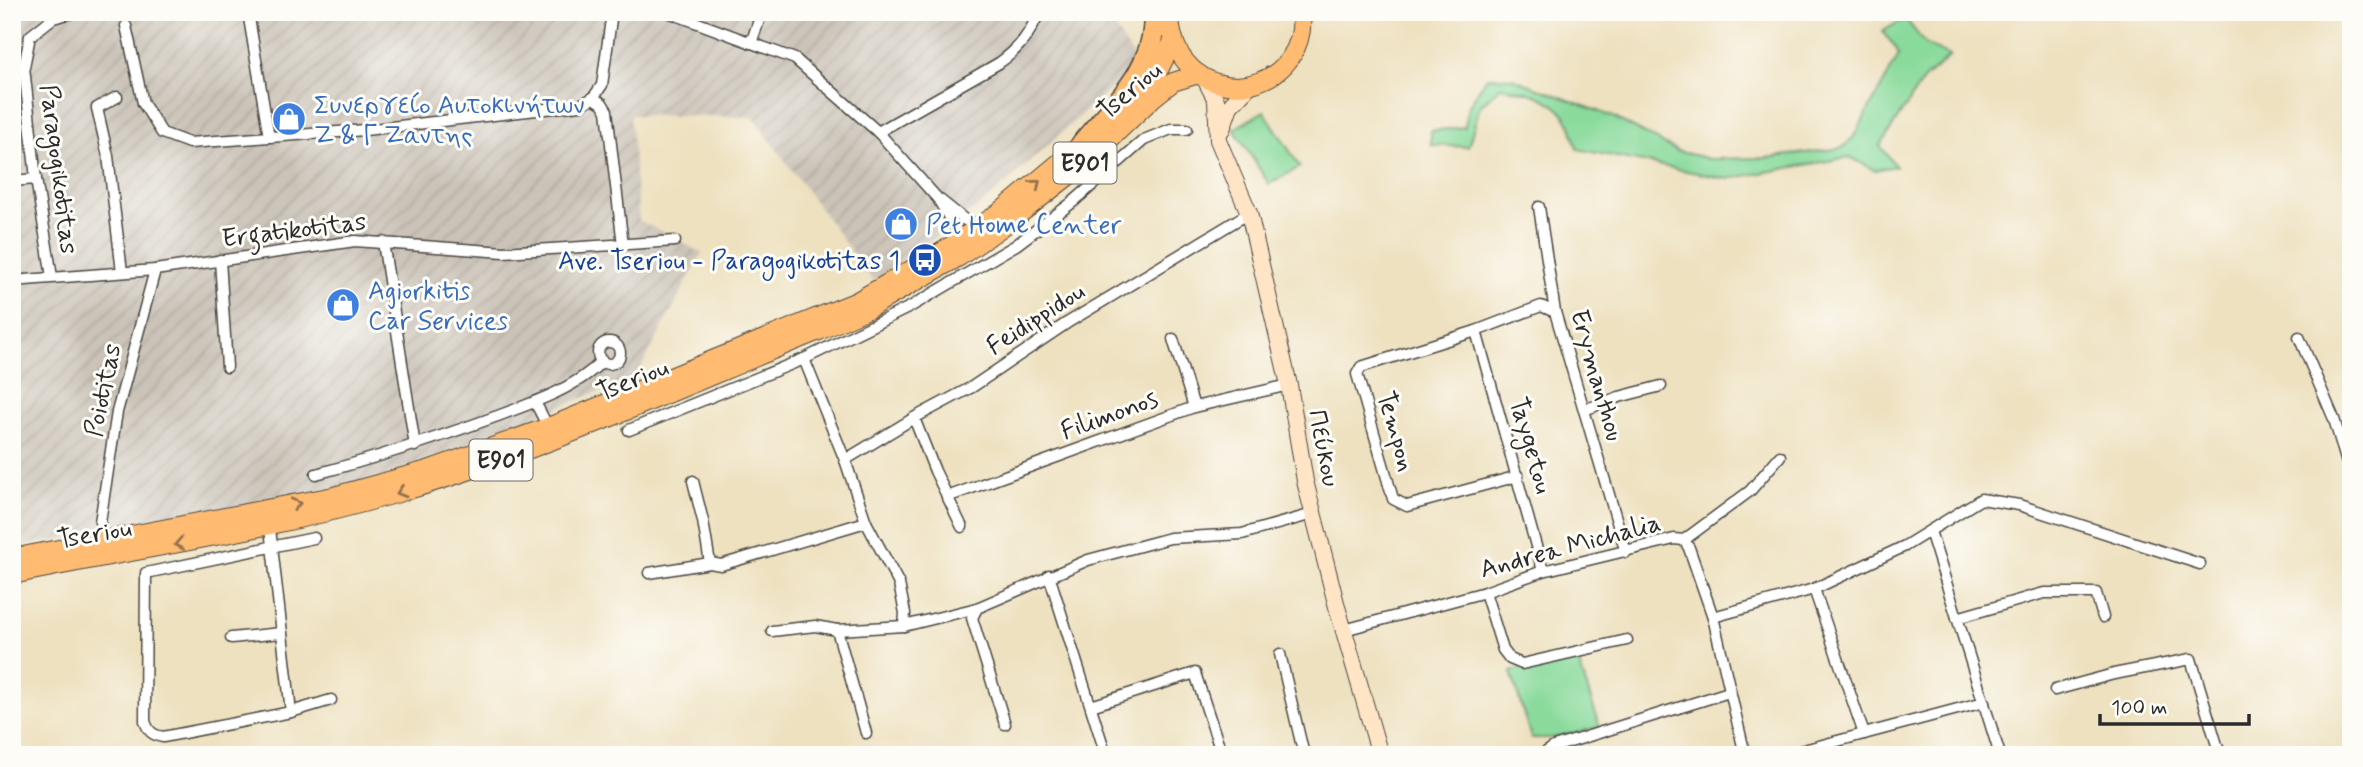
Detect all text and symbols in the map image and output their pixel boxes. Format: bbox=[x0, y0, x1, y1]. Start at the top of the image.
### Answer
street label: Tseriou bbox=[1091, 54, 1170, 129]
street label: Paragogikotitas bbox=[29, 82, 85, 256]
place label: Συνεργείο Αυτοκινήτων Ζ & Γ Ζαντης bbox=[314, 89, 584, 153]
shop icon: Συνεργείο Αυτοκινήτων Ζ & Γ Ζαντης bbox=[270, 100, 308, 138]
road number: E901 bbox=[1054, 142, 1116, 183]
one-way arrow bbox=[1028, 179, 1040, 192]
street label: Ergatikotitas bbox=[220, 205, 369, 260]
shop icon: Pet Home Center bbox=[882, 205, 920, 243]
place label: Pet Home Center bbox=[926, 209, 1121, 243]
bus stop icon: Ave. Tseriou - Paragogikotitas 1 bbox=[906, 241, 944, 279]
place label: Ave. Tseriou - Paragogikotitas 1 bbox=[558, 245, 900, 281]
place label: Agiorkitis Car Services bbox=[368, 275, 508, 339]
street label: Feidippidou bbox=[980, 275, 1092, 364]
shop icon: Agiorkitis Car Services bbox=[324, 286, 362, 324]
street label: Erymanthou bbox=[1561, 306, 1631, 445]
street label: Poiotitas bbox=[78, 341, 130, 440]
street label: Tseriou bbox=[592, 351, 674, 411]
street label: Filimonos bbox=[1056, 383, 1163, 449]
street label: Tempon bbox=[1367, 387, 1423, 476]
street label: Taygetou bbox=[1498, 393, 1560, 498]
street label: Πεύκου bbox=[1299, 407, 1347, 490]
road number: E901 bbox=[470, 439, 532, 480]
one-way arrow bbox=[395, 484, 407, 499]
one-way arrow bbox=[290, 498, 302, 512]
street label: Andrea Michalia bbox=[1476, 506, 1665, 587]
street label: Tseriou bbox=[55, 512, 134, 558]
one-way arrow bbox=[173, 536, 185, 551]
scale bar bbox=[2100, 683, 2249, 727]
text: 100 m bbox=[2111, 694, 2167, 722]

